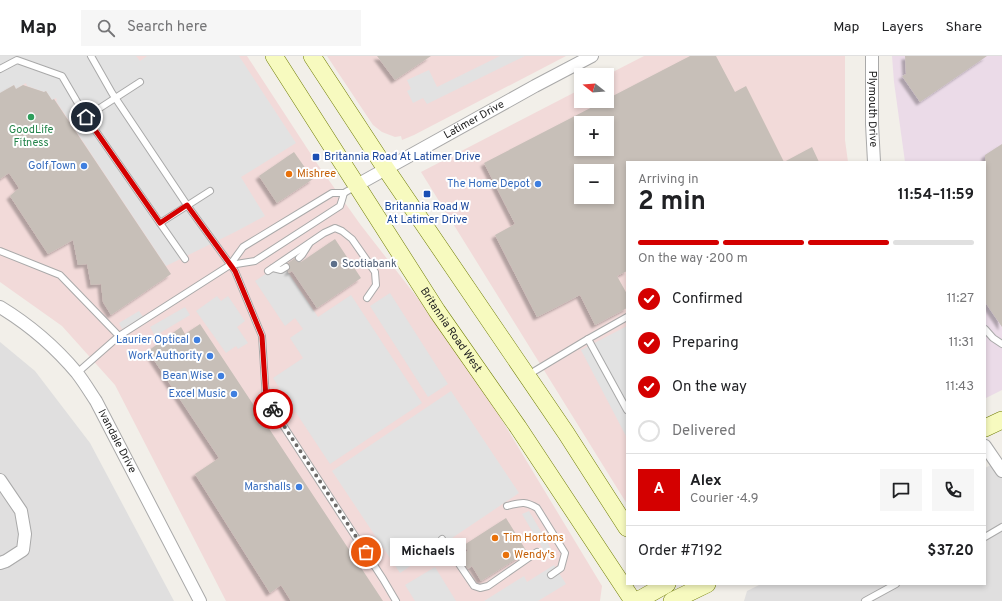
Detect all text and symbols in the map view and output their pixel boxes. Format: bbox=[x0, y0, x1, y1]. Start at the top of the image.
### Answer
search box bbox=[81, 10, 361, 46]
text: Map bbox=[20, 16, 57, 40]
icon: search bbox=[95, 17, 117, 39]
text: Search here bbox=[127, 18, 207, 37]
text: Map bbox=[833, 19, 859, 36]
text: Layers bbox=[881, 19, 923, 36]
text: Share bbox=[945, 19, 982, 36]
north arrow bbox=[574, 68, 614, 108]
map controls bbox=[574, 68, 614, 204]
street label: Plymouth Drive bbox=[865, 71, 880, 148]
street label: Latimer Drive bbox=[441, 97, 507, 142]
pin bbox=[69, 100, 103, 134]
icon: home bbox=[75, 106, 97, 128]
marker: GoodLife Fitness bbox=[26, 112, 36, 122]
button: + bbox=[574, 116, 614, 156]
place label: GoodLife Fitness bbox=[9, 123, 53, 150]
place label: Britannia Road At Latimer Drive bbox=[324, 150, 481, 164]
marker: Britannia Road At Latimer Drive bbox=[311, 152, 321, 162]
place label: Golf Town bbox=[28, 159, 76, 173]
marker: Golf Town bbox=[79, 161, 89, 171]
button: − bbox=[574, 164, 614, 204]
place label: Mishree bbox=[297, 167, 336, 181]
marker: Mishree bbox=[284, 169, 294, 179]
text: Arriving in bbox=[638, 172, 699, 188]
place label: The Home Depot bbox=[447, 177, 530, 191]
marker: The Home Depot bbox=[533, 179, 543, 189]
text: 2 min bbox=[638, 186, 706, 219]
text: 11:54–11:59 bbox=[898, 186, 974, 205]
marker: Britannia Road W At Latimer Drive bbox=[422, 189, 432, 199]
place label: Britannia Road W At Latimer Drive bbox=[385, 200, 470, 227]
text: On the way · 200 m bbox=[638, 251, 748, 267]
place label: Scotiabank bbox=[342, 257, 397, 271]
marker: Scotiabank bbox=[329, 259, 339, 269]
street label: Britannia Road West bbox=[417, 285, 485, 375]
icon: check bbox=[638, 288, 660, 310]
text: Confirmed bbox=[672, 290, 743, 309]
text: 11:27 bbox=[947, 291, 974, 307]
icon: check bbox=[638, 332, 660, 354]
place label: Laurier Optical bbox=[116, 333, 189, 347]
text: Preparing bbox=[672, 334, 739, 353]
marker: Laurier Optical bbox=[192, 335, 202, 345]
text: 11:31 bbox=[949, 335, 974, 351]
place label: Work Authority bbox=[128, 349, 202, 363]
marker: Work Authority bbox=[205, 351, 215, 361]
place label: Bean Wise bbox=[162, 369, 213, 383]
marker: Bean Wise bbox=[216, 371, 226, 381]
icon: check bbox=[638, 376, 660, 398]
text: On the way bbox=[672, 378, 747, 397]
text: 11:43 bbox=[945, 379, 974, 395]
place label: Excel Music bbox=[169, 387, 226, 401]
marker: Excel Music bbox=[229, 389, 239, 399]
courier bbox=[253, 389, 293, 429]
icon: bike bbox=[262, 398, 284, 420]
street label: Ivandale Drive bbox=[94, 407, 139, 476]
text: Delivered bbox=[672, 422, 736, 441]
button: chat bbox=[880, 469, 922, 511]
button: phone bbox=[932, 469, 974, 511]
text: Alex bbox=[690, 472, 722, 491]
place label: Marshalls bbox=[244, 480, 291, 494]
text: A bbox=[654, 480, 664, 499]
marker: Marshalls bbox=[294, 482, 304, 492]
text: Courier · 4.9 bbox=[690, 491, 758, 507]
place label: Tim Hortons bbox=[503, 531, 564, 545]
marker: Tim Hortons bbox=[490, 533, 500, 543]
pin bbox=[349, 535, 383, 569]
callout: Michaels bbox=[390, 538, 466, 566]
icon: bag bbox=[355, 541, 377, 563]
text: Order #7192 bbox=[638, 542, 723, 561]
text: $37.20 bbox=[927, 542, 974, 561]
text: Michaels bbox=[401, 544, 455, 560]
place label: Wendy's bbox=[514, 548, 555, 562]
marker: Wendy's bbox=[501, 550, 511, 560]

